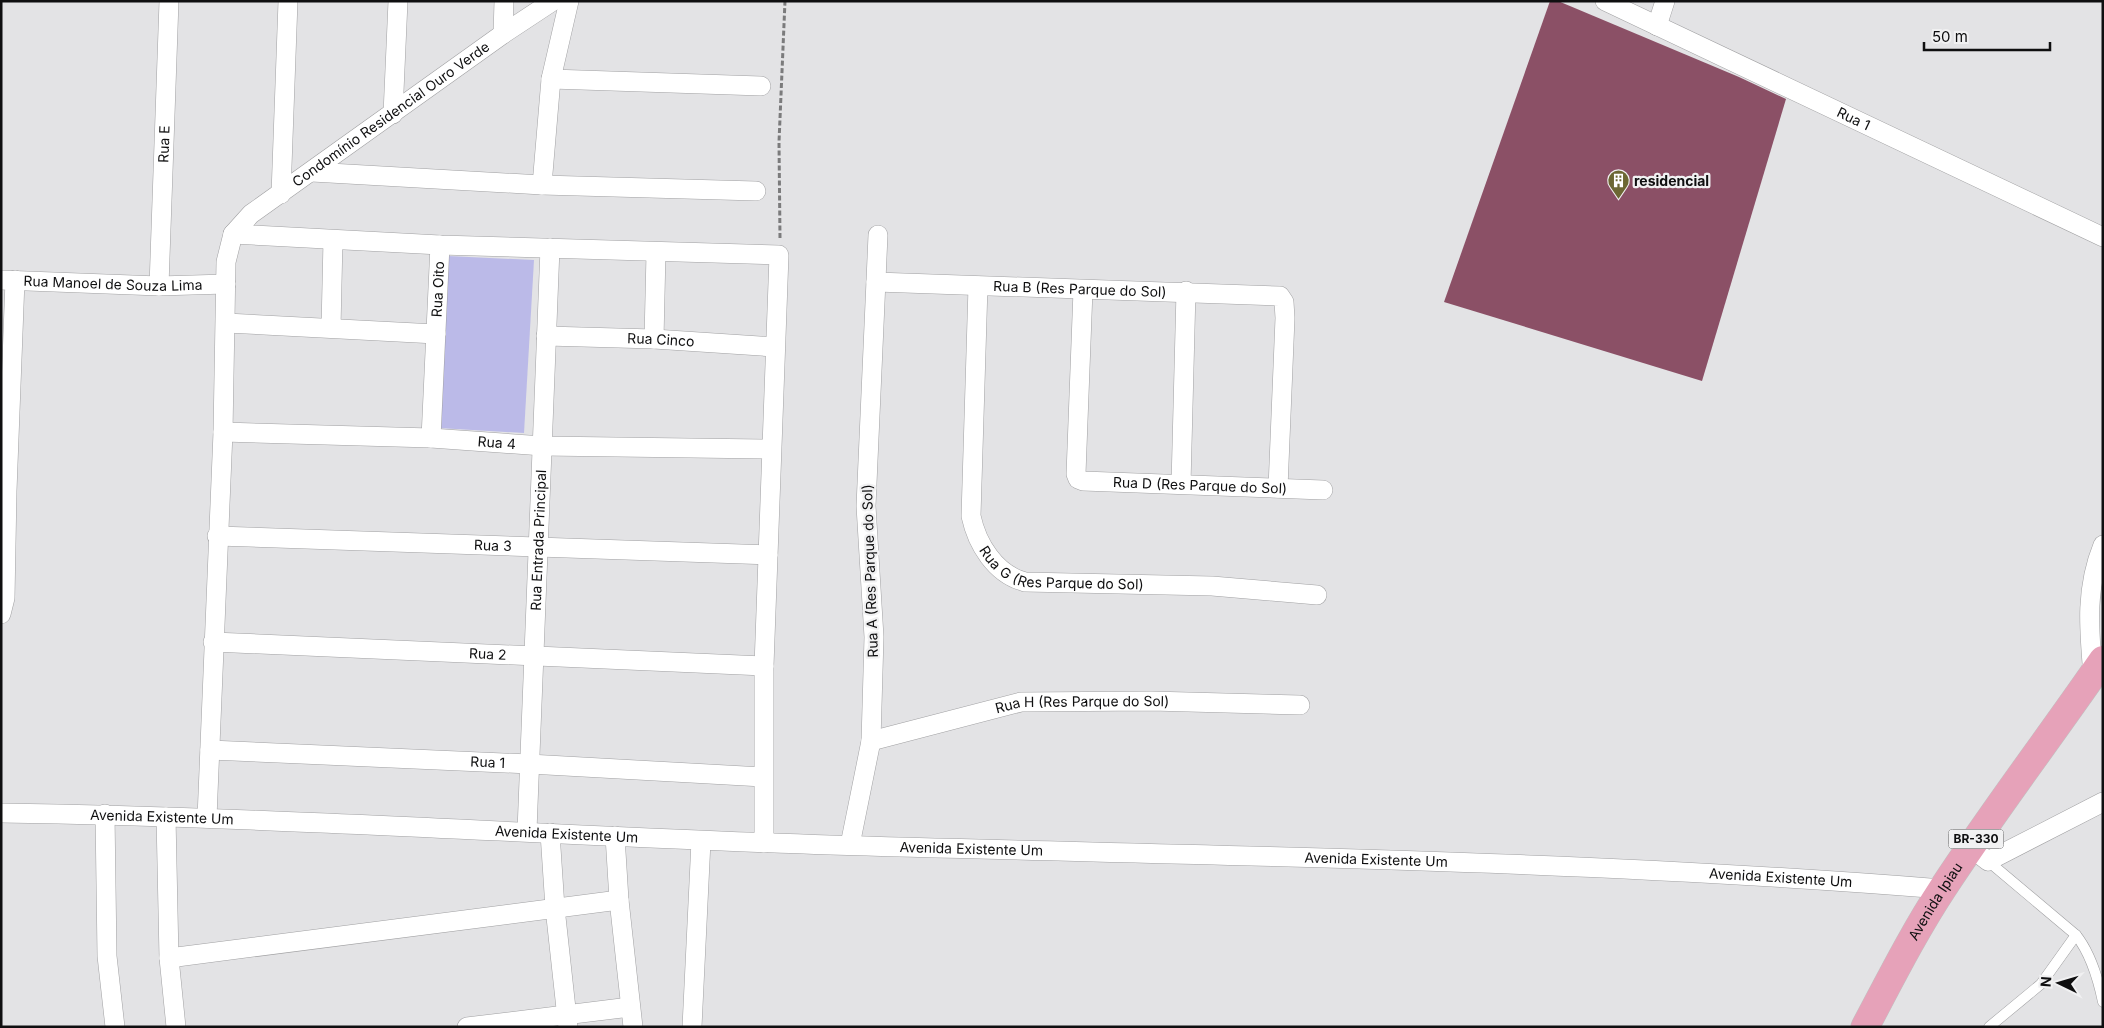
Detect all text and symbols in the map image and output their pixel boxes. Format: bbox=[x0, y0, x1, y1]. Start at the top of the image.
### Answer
scale bar bbox=[1924, 20, 2050, 52]
text: 50 m bbox=[1932, 27, 1968, 46]
street label: Condomínio Residencial Ouro Verde bbox=[289, 38, 492, 190]
street label: Rua 1 bbox=[1834, 103, 1873, 133]
street label: Rua E bbox=[154, 125, 173, 163]
building icon: residencial bbox=[1606, 169, 1630, 200]
place label: residencial bbox=[1634, 172, 1709, 189]
street label: Rua Oito bbox=[428, 261, 447, 318]
street label: Rua Manoel de Souza Lima bbox=[23, 272, 203, 294]
street label: Rua B (Res Parque do Sol) bbox=[993, 277, 1167, 300]
street label: Rua Cinco bbox=[627, 329, 695, 350]
street label: Rua 4 bbox=[477, 432, 516, 452]
street label: Rua Entrada Principal bbox=[527, 469, 549, 611]
street label: Rua D (Res Parque do Sol) bbox=[1113, 473, 1287, 497]
street label: Rua A (Res Parque do Sol) bbox=[858, 484, 881, 658]
street label: Rua 3 bbox=[474, 536, 512, 554]
street label: Rua G (Res Parque do Sol) bbox=[976, 542, 1144, 593]
street label: Rua 2 bbox=[469, 644, 507, 663]
street label: Rua H (Res Parque do Sol) bbox=[993, 692, 1170, 716]
street label: Rua 1 bbox=[470, 752, 506, 771]
street label: Avenida Existente Um bbox=[90, 806, 234, 827]
street label: Avenida Existente Um bbox=[495, 822, 639, 845]
road number: BR-330 bbox=[1948, 830, 2004, 849]
street label: Avenida Existente Um bbox=[899, 838, 1043, 859]
street label: Avenida Existente Um bbox=[1304, 848, 1448, 870]
street label: Avenida Ipiau bbox=[1904, 859, 1966, 943]
street label: Avenida Existente Um bbox=[1709, 864, 1853, 890]
north arrow bbox=[2034, 958, 2084, 1008]
text: N bbox=[2037, 976, 2054, 988]

